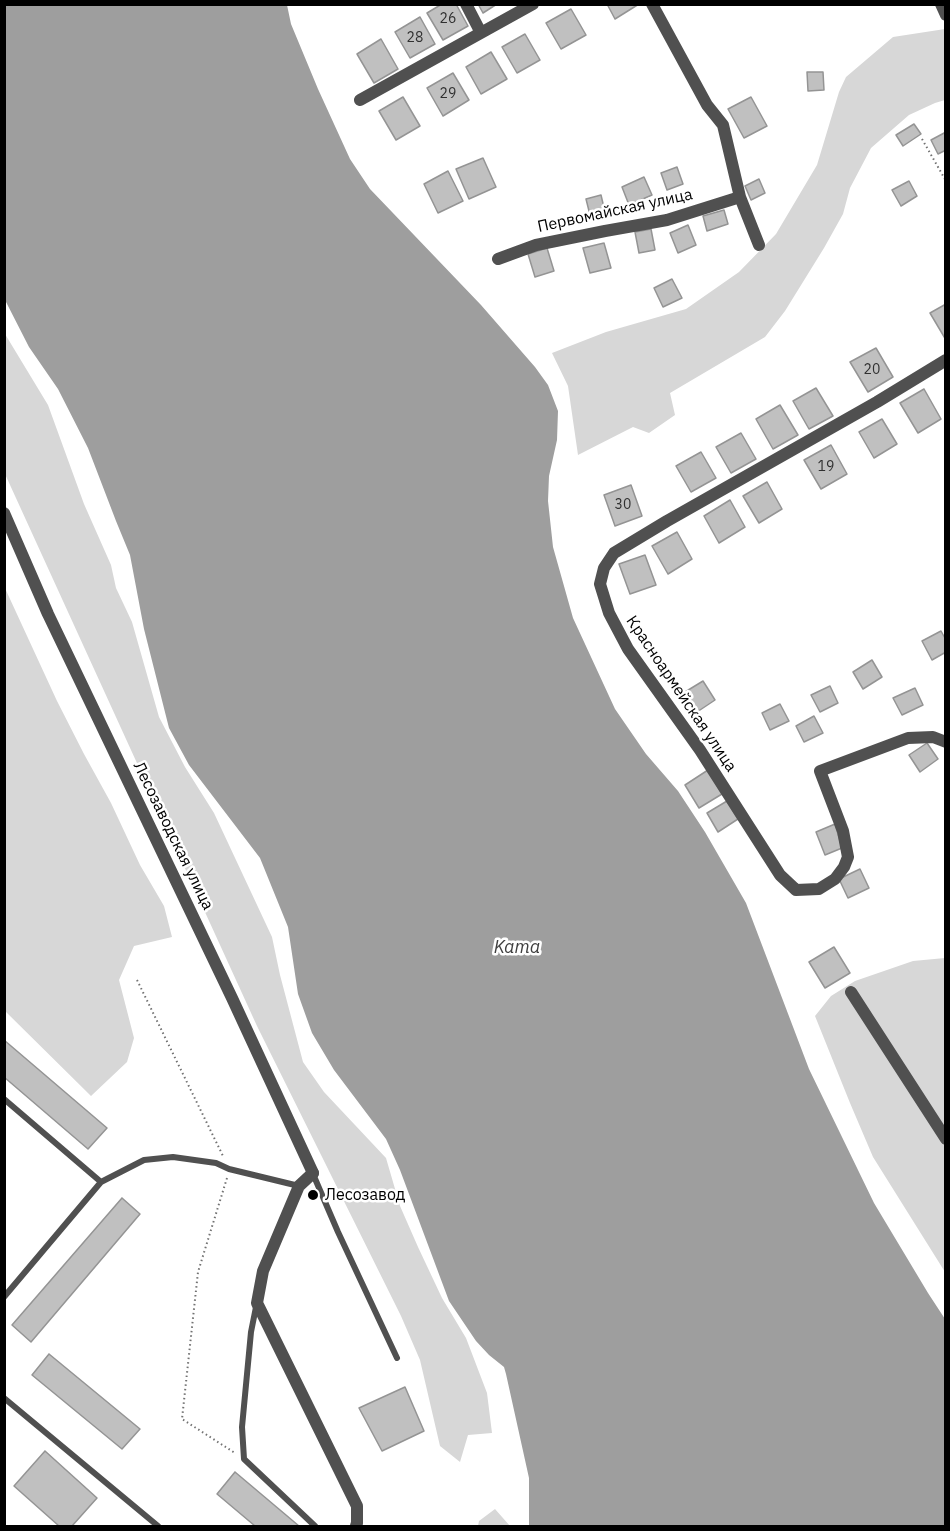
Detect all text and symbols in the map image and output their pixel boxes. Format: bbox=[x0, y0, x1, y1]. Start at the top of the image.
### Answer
house number: 26 bbox=[440, 11, 456, 27]
house number: 28 bbox=[407, 30, 423, 46]
house number: 29 bbox=[440, 86, 456, 102]
street label: Первомайская улица bbox=[536, 185, 694, 237]
house number: 20 bbox=[864, 362, 880, 378]
house number: 19 bbox=[818, 459, 834, 475]
house number: 30 bbox=[615, 497, 631, 513]
street label: Красноармейская улица bbox=[622, 612, 740, 776]
street label: Лесозаводская улица bbox=[129, 759, 217, 913]
water label: Kama bbox=[494, 937, 540, 959]
place label: Лесозавод bbox=[325, 1185, 405, 1205]
marker: Лесозавод bbox=[306, 1188, 320, 1202]

